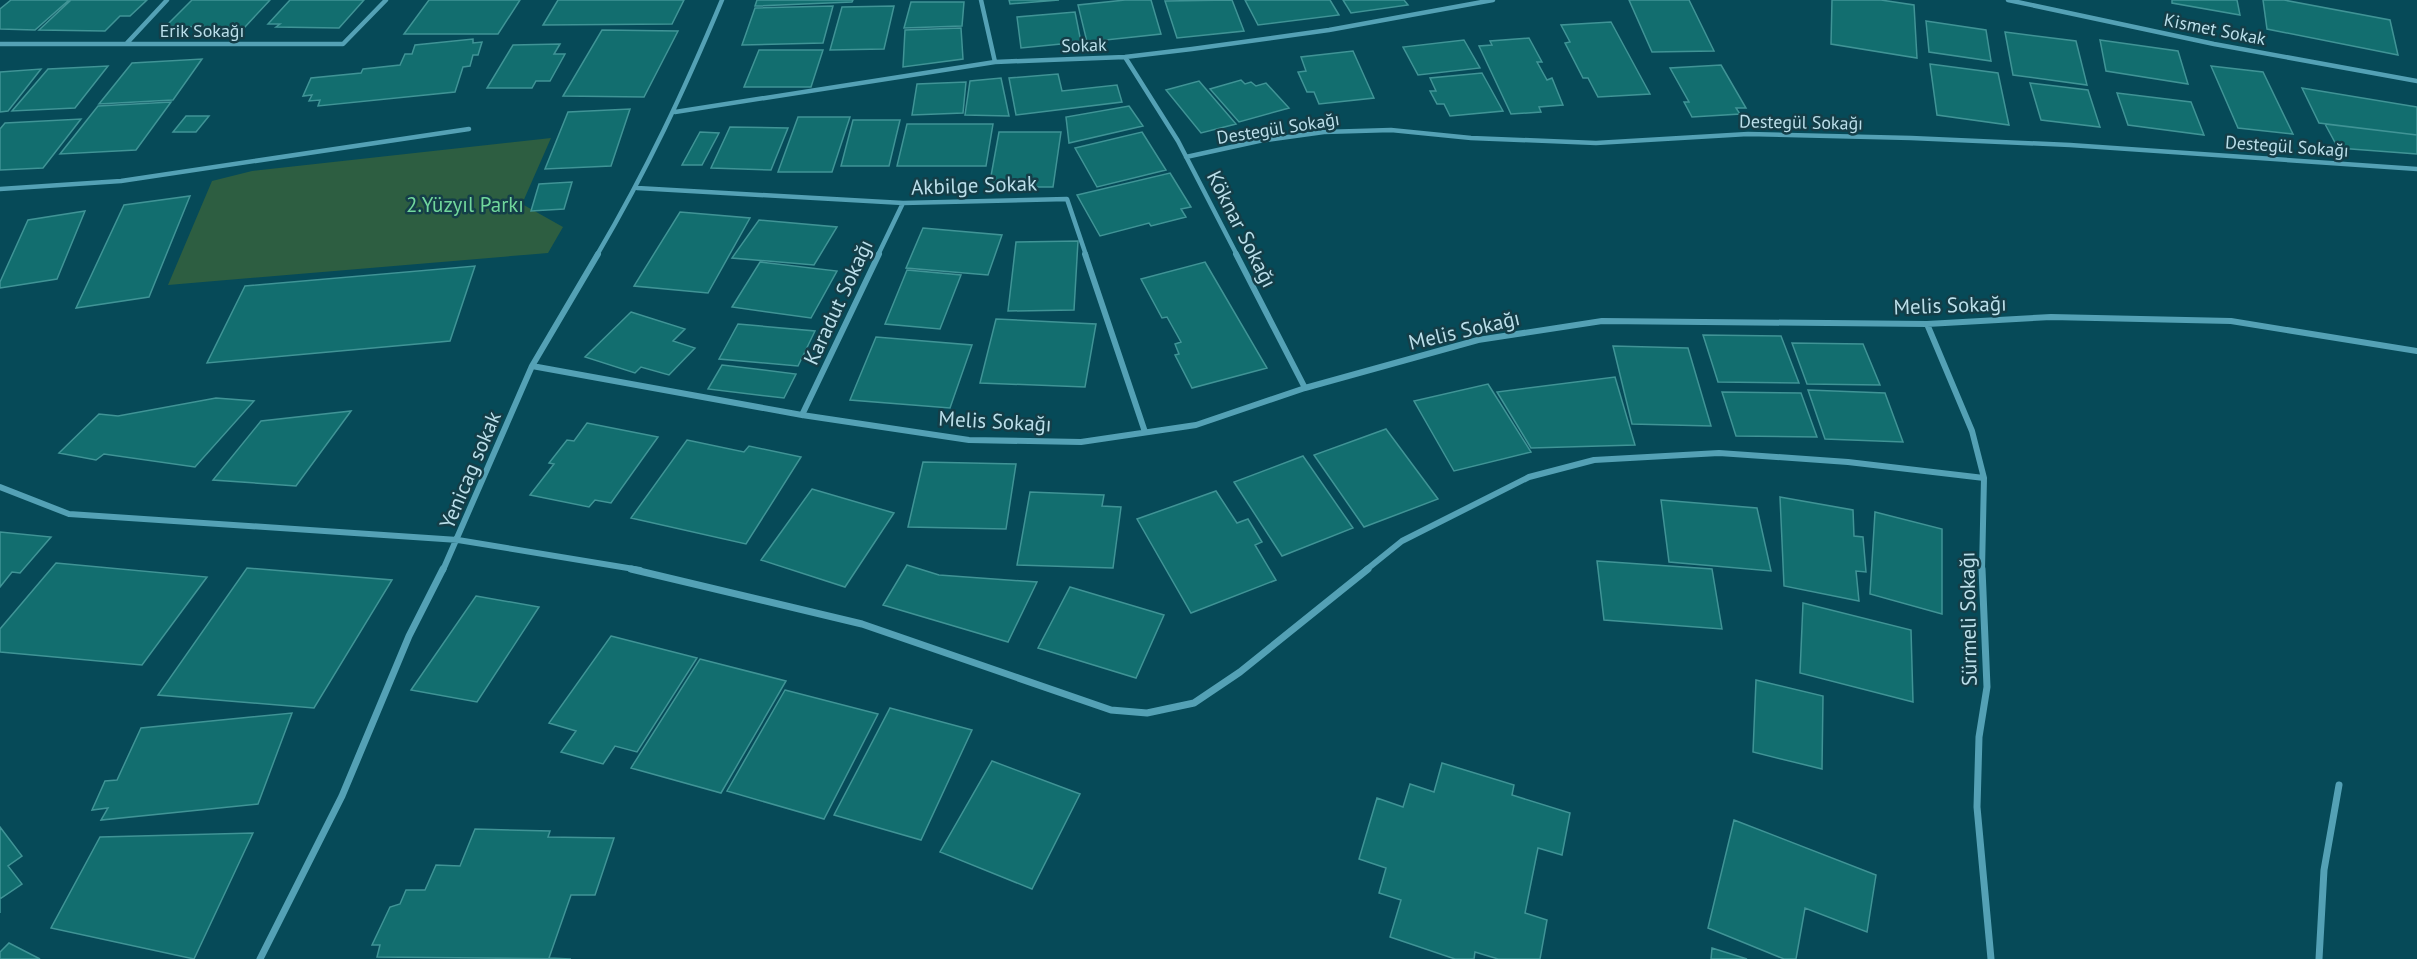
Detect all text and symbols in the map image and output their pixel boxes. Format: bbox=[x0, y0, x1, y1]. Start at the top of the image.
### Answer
street label: Kismet Sokak bbox=[2162, 8, 2268, 50]
street label: Erik Sokağı bbox=[160, 19, 244, 42]
street label: Sokak bbox=[1061, 33, 1107, 57]
street label: Destegül Sokağı bbox=[1215, 107, 1341, 149]
street label: Destegül Sokağı bbox=[1739, 109, 1863, 135]
street label: Destegül Sokağı bbox=[2224, 130, 2350, 162]
street label: Köknar Sokağı bbox=[1201, 166, 1283, 292]
street label: Akbilge Sokak bbox=[911, 169, 1037, 201]
park label: 2.Yüzyıl Parkı bbox=[406, 191, 524, 218]
street label: Karadut Sokağı bbox=[797, 235, 879, 369]
street label: Melis Sokağı bbox=[1893, 290, 2007, 320]
street label: Melis Sokağı bbox=[1406, 304, 1522, 356]
street label: Melis Sokağı bbox=[938, 405, 1052, 437]
street label: Yenicag sokak bbox=[433, 407, 507, 533]
street label: Sürmeli Sokağı bbox=[1953, 552, 1983, 686]

